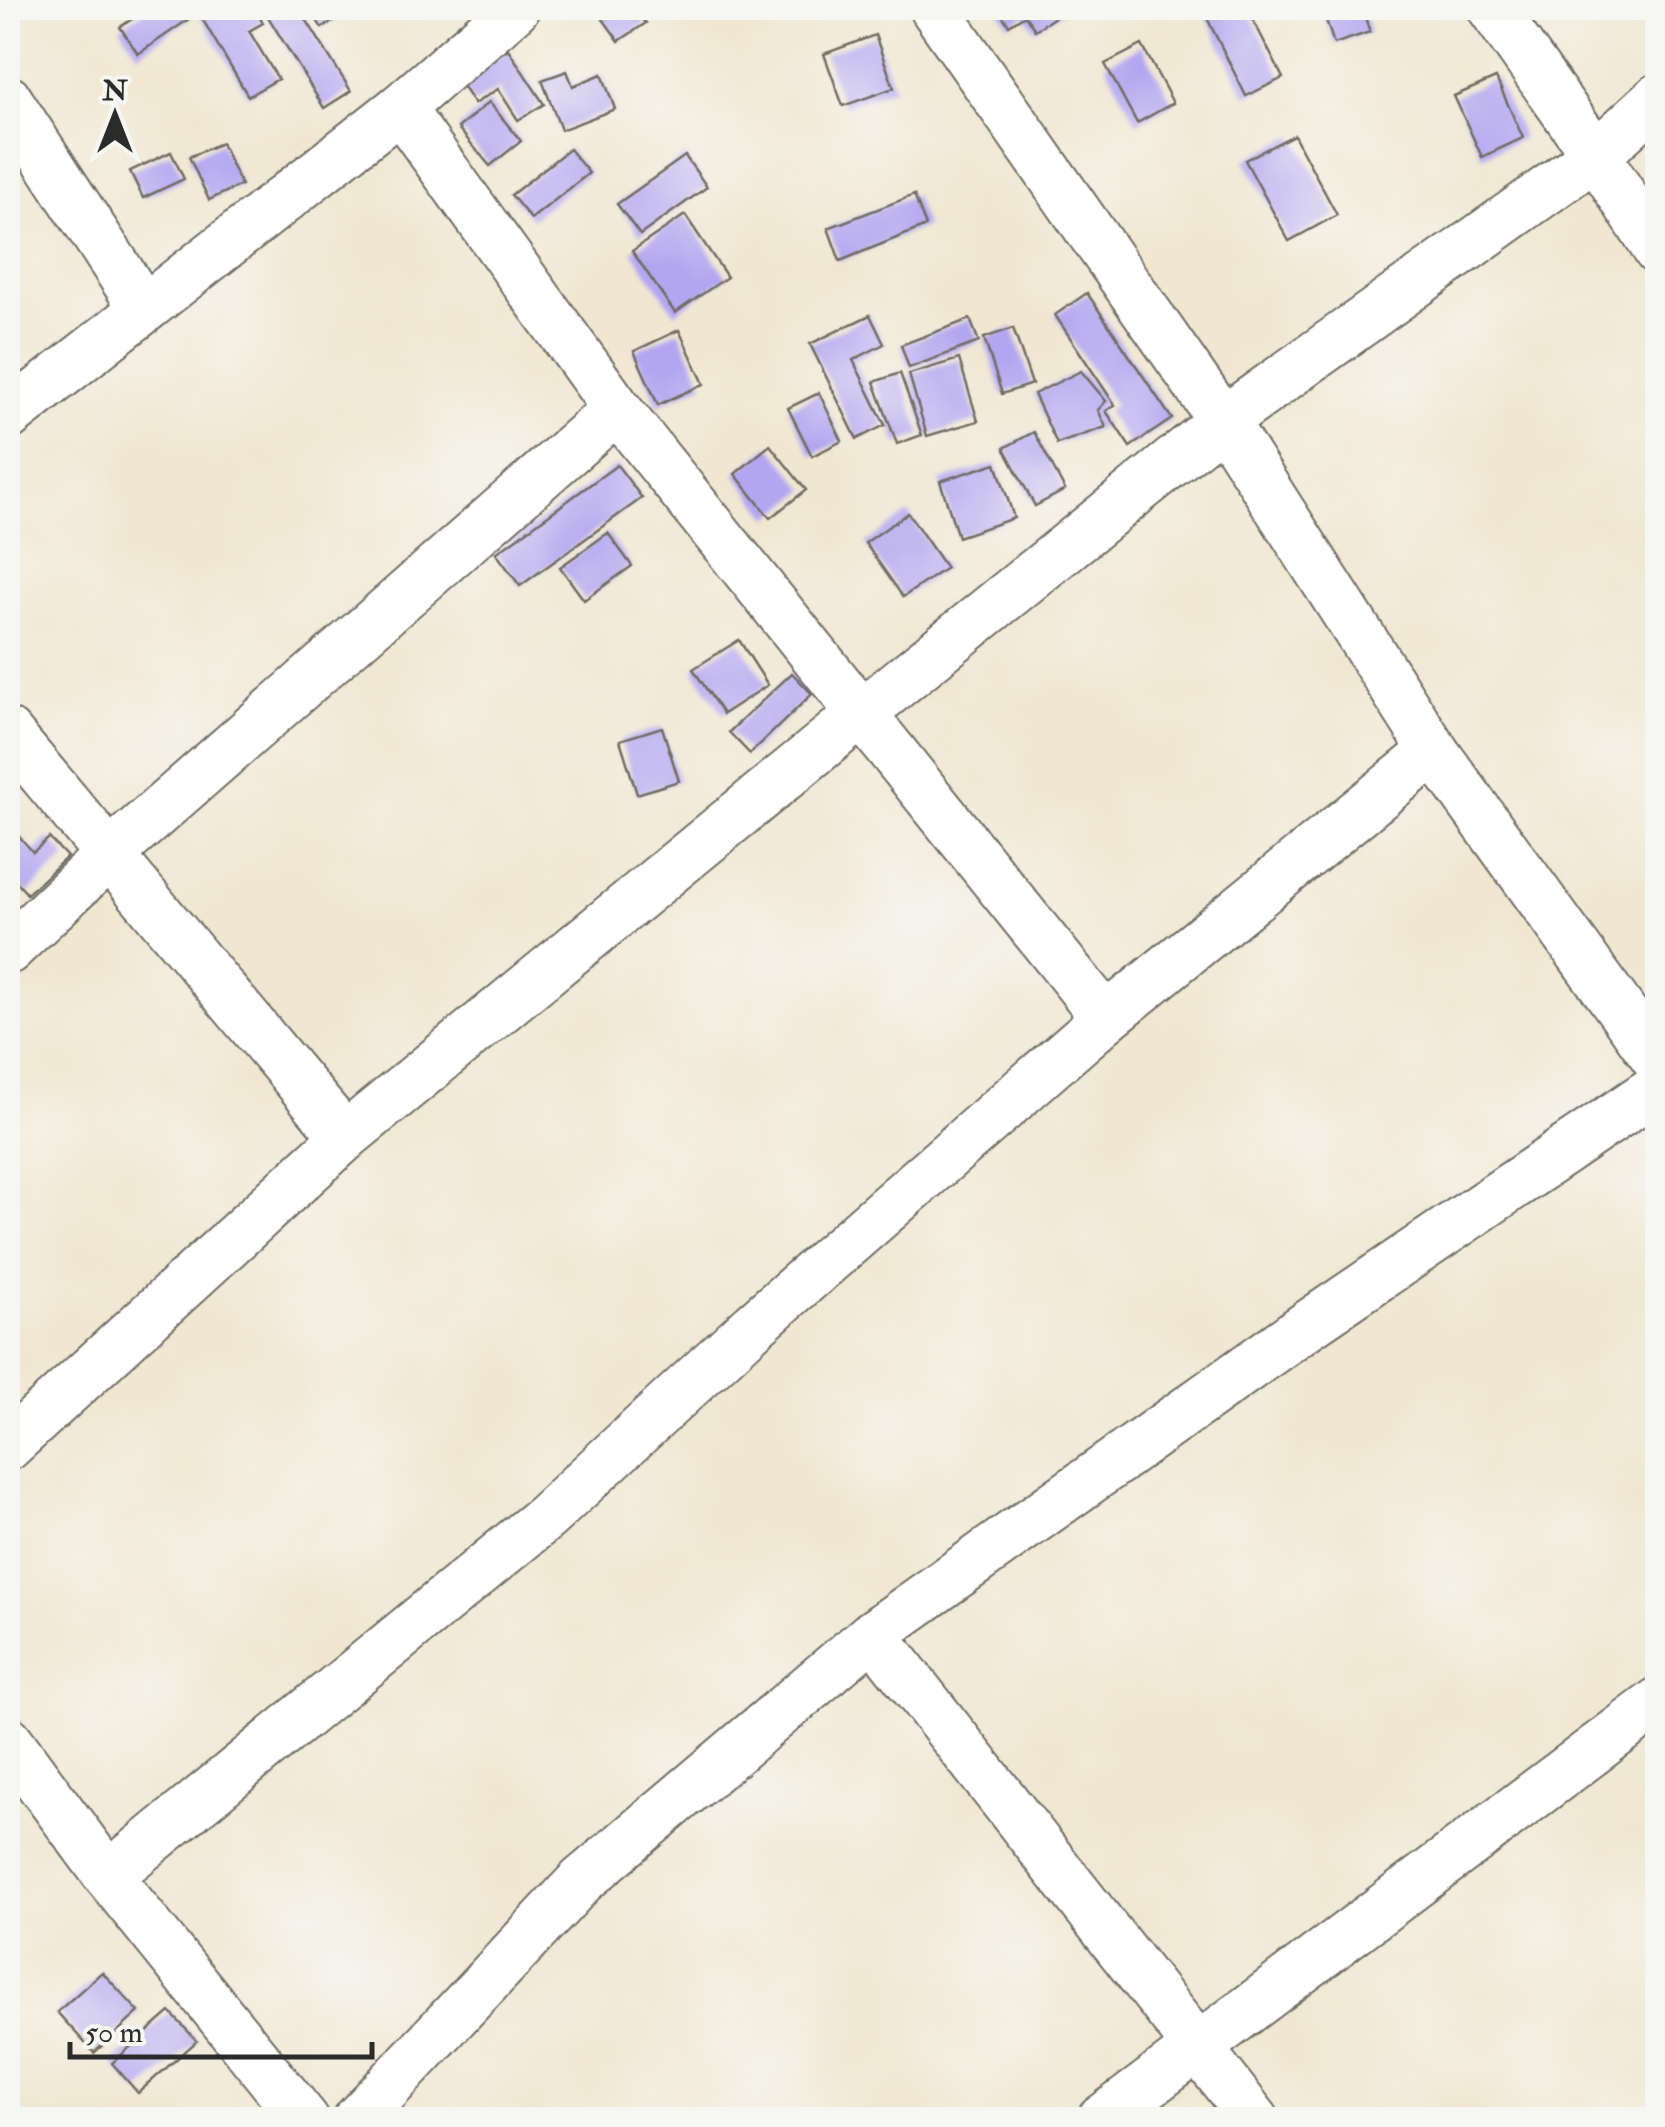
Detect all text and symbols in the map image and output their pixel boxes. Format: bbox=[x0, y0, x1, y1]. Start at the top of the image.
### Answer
north arrow bbox=[65, 65, 165, 165]
text: N bbox=[101, 74, 128, 109]
scale bar bbox=[70, 1997, 372, 2059]
text: 50 m bbox=[85, 2014, 143, 2051]

